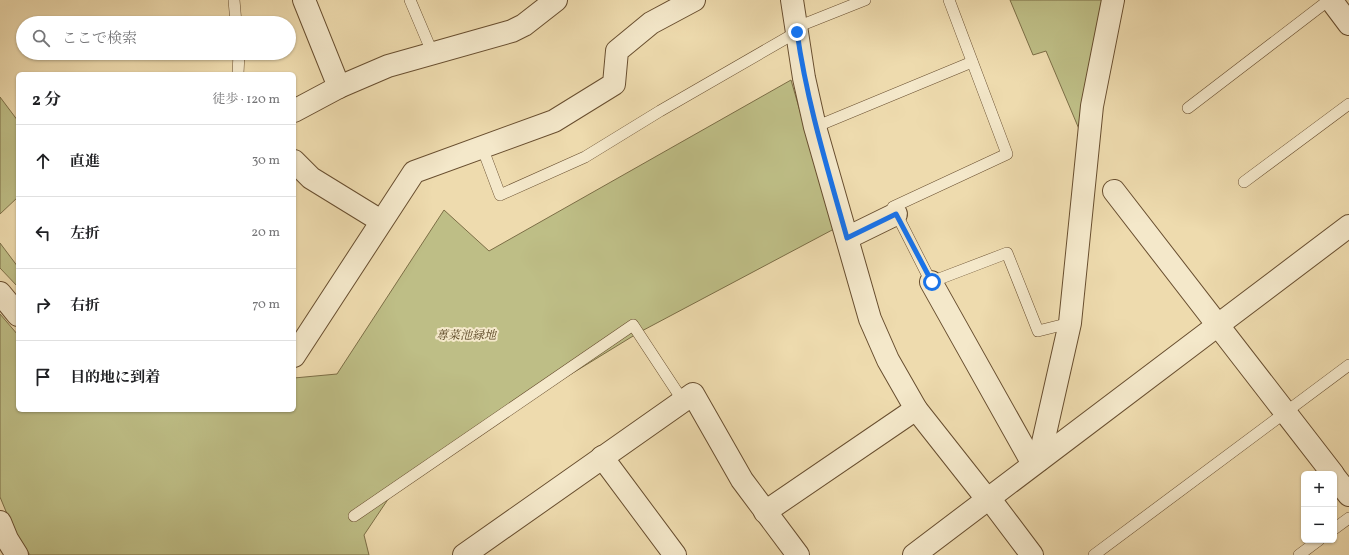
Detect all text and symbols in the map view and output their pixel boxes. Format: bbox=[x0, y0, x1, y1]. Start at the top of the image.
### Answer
search box bbox=[16, 16, 296, 60]
route end bbox=[788, 23, 806, 41]
icon: search bbox=[30, 27, 52, 49]
text: ここで検索 bbox=[62, 29, 137, 50]
text: 2 分 bbox=[32, 89, 61, 112]
text: 徒歩 · 120 m bbox=[212, 91, 280, 109]
icon: ahead bbox=[32, 150, 54, 172]
text: 直進 bbox=[70, 152, 100, 173]
text: 30 m bbox=[252, 152, 280, 170]
icon: left bbox=[32, 222, 54, 244]
text: 左折 bbox=[70, 224, 100, 245]
text: 20 m bbox=[251, 224, 280, 242]
route start bbox=[923, 273, 941, 291]
icon: right bbox=[32, 294, 54, 316]
text: 右折 bbox=[70, 296, 100, 317]
text: 70 m bbox=[252, 296, 280, 314]
park label: 蓴菜池緑地 bbox=[436, 328, 498, 344]
icon: arrive bbox=[32, 366, 54, 388]
text: 目的地に到着 bbox=[70, 368, 160, 389]
map controls bbox=[1301, 471, 1337, 543]
button: + bbox=[1301, 471, 1337, 507]
button: − bbox=[1301, 507, 1337, 543]

